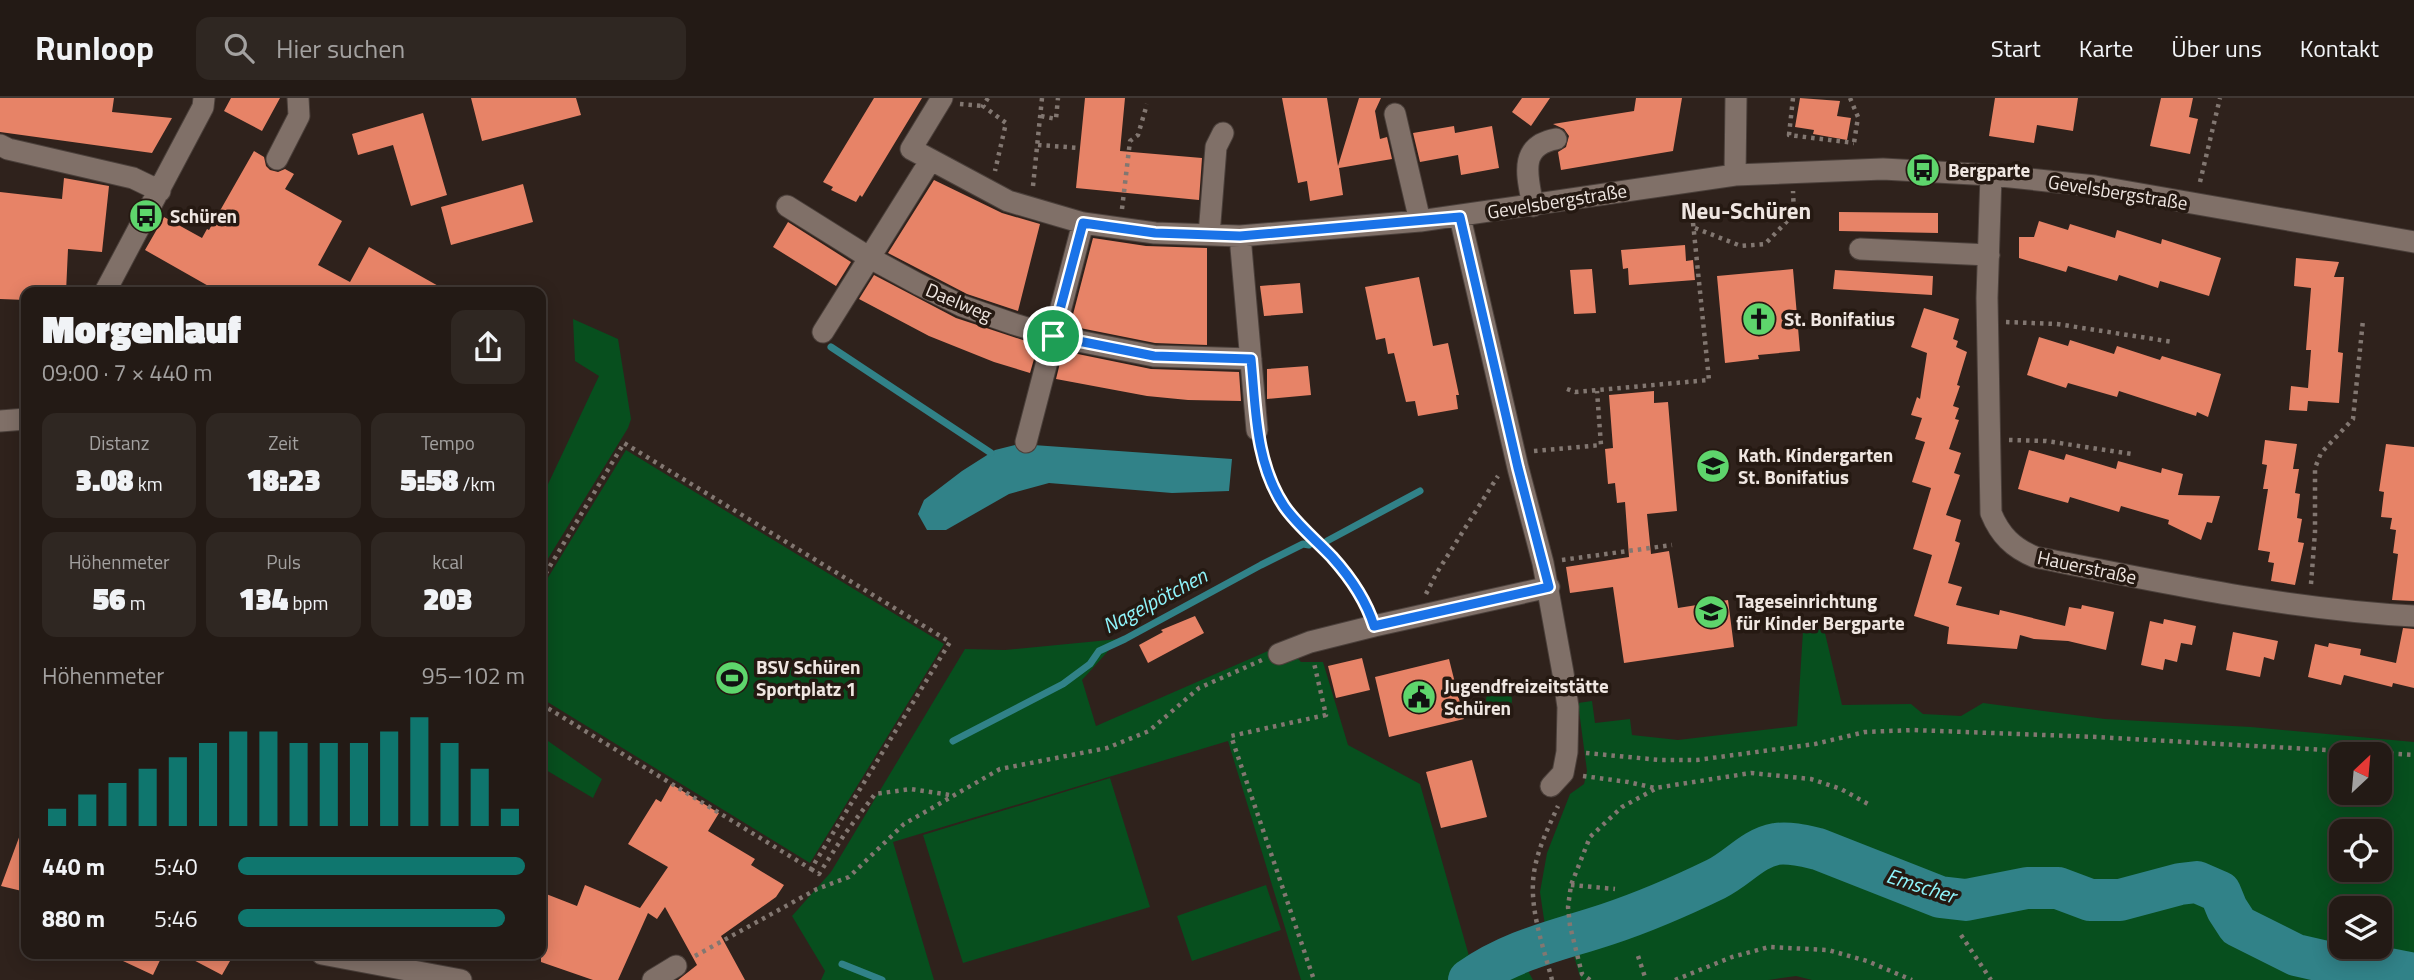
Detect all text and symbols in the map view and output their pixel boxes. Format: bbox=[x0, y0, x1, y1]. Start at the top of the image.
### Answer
search box bbox=[196, 17, 686, 80]
text: Runloop bbox=[35, 23, 154, 73]
icon: search bbox=[220, 29, 258, 67]
text: Hier suchen bbox=[276, 29, 405, 68]
text: Start bbox=[1991, 30, 2041, 66]
text: Karte bbox=[2079, 30, 2133, 66]
text: Über uns bbox=[2171, 30, 2262, 66]
text: Kontakt bbox=[2300, 30, 2379, 66]
bus stop icon: Bergparte bbox=[1904, 151, 1942, 189]
place label: Bergparte bbox=[1948, 155, 2031, 184]
street label: Gevelsbergstraße bbox=[2046, 166, 2190, 217]
street label: Gevelsbergstraße bbox=[1485, 175, 1629, 226]
district label: Neu-Schüren bbox=[1681, 193, 1811, 228]
bus stop icon: Schüren bbox=[127, 197, 165, 235]
place label: Schüren bbox=[170, 201, 237, 230]
street label: Daelweg bbox=[922, 275, 997, 329]
text: Morgenlauf bbox=[42, 300, 241, 358]
church icon: St. Bonifatius bbox=[1740, 300, 1778, 338]
place label: St. Bonifatius bbox=[1784, 304, 1895, 333]
pin bbox=[1023, 306, 1083, 366]
button: share bbox=[451, 310, 525, 384]
icon: arrive bbox=[1034, 317, 1072, 355]
text: 09:00 · 7 × 440 m bbox=[42, 355, 212, 390]
text: Distanz bbox=[89, 428, 149, 457]
text: Zeit bbox=[268, 428, 299, 457]
text: Tempo bbox=[421, 428, 475, 457]
place label: Kath. Kindergarten St. Bonifatius bbox=[1738, 440, 1893, 491]
school or university icon: Kath. Kindergarten St. Bonifatius bbox=[1694, 447, 1732, 485]
text: 3.08 bbox=[76, 457, 134, 503]
text: 18:23 bbox=[246, 457, 321, 503]
text: 5:58 bbox=[400, 457, 458, 503]
text: km bbox=[134, 469, 163, 498]
text: /km bbox=[458, 469, 495, 498]
street label: Hauerstraße bbox=[2035, 542, 2139, 591]
text: Höhenmeter bbox=[69, 547, 170, 576]
text: Puls bbox=[266, 547, 301, 576]
text: kcal bbox=[432, 547, 463, 576]
water label: Nagelpötchen bbox=[1097, 559, 1213, 641]
text: 56 bbox=[93, 576, 126, 622]
text: 134 bbox=[239, 576, 288, 622]
text: 203 bbox=[423, 576, 473, 622]
place label: Tageseinrichtung für Kinder Bergparte bbox=[1736, 586, 1905, 637]
text: m bbox=[126, 588, 146, 617]
text: bpm bbox=[288, 588, 328, 617]
school or university icon: Tageseinrichtung für Kinder Bergparte bbox=[1692, 593, 1730, 631]
place label: BSV Schüren Sportplatz 1 bbox=[756, 652, 860, 703]
text: Höhenmeter bbox=[42, 658, 164, 693]
text: 95–102 m bbox=[422, 658, 525, 693]
sports icon: BSV Schüren Sportplatz 1 bbox=[713, 659, 751, 697]
place label: Jugendfreizeitstätte Schüren bbox=[1444, 671, 1609, 722]
public building icon: Jugendfreizeitstätte Schüren bbox=[1400, 678, 1438, 716]
north arrow bbox=[2329, 742, 2392, 805]
map controls bbox=[2329, 742, 2392, 959]
button: locate bbox=[2329, 819, 2392, 882]
text: 440 m bbox=[42, 849, 105, 884]
text: 5:40 bbox=[154, 849, 198, 884]
water label: Emscher bbox=[1882, 859, 1962, 912]
button: layers bbox=[2329, 896, 2392, 959]
text: 880 m bbox=[42, 901, 105, 936]
text: 5:46 bbox=[154, 901, 198, 936]

